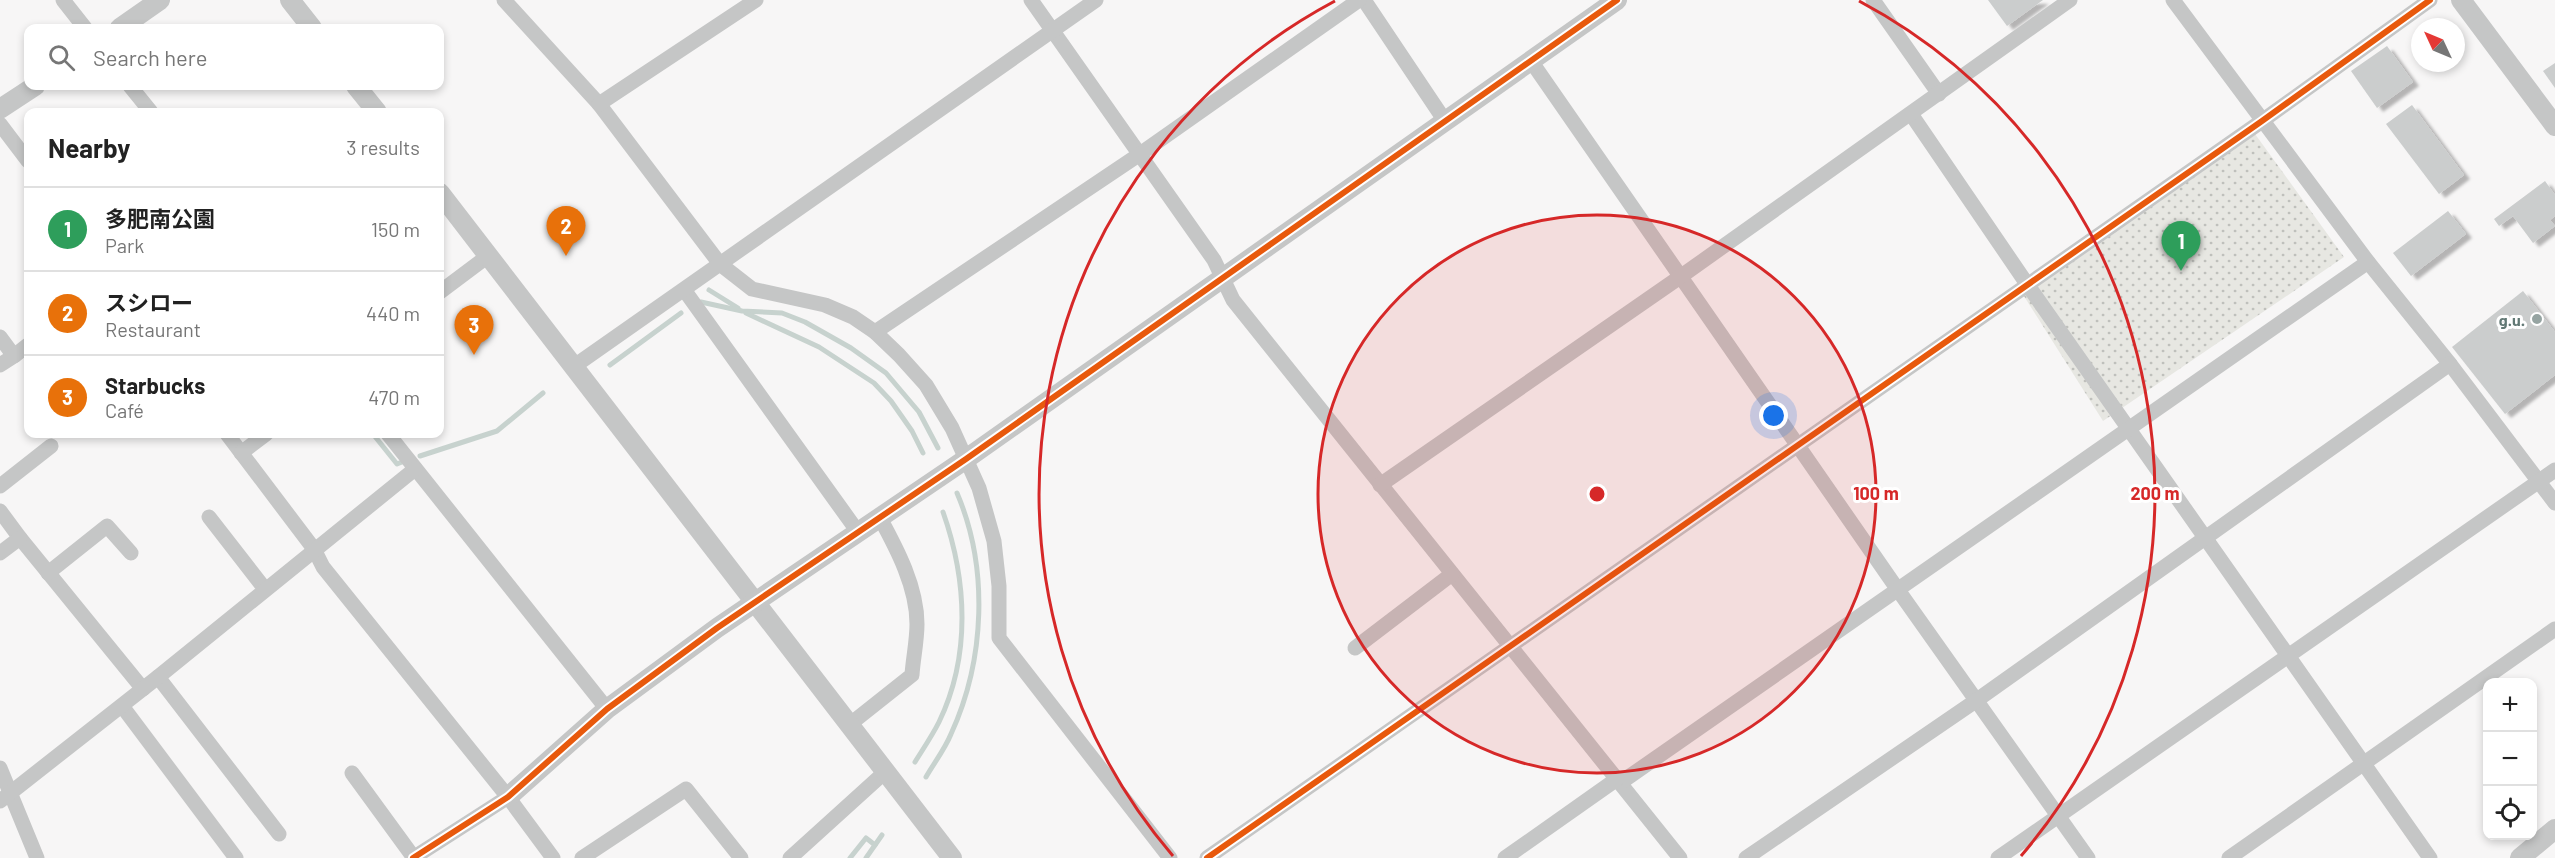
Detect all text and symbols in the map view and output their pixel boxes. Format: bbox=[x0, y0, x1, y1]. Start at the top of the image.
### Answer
north arrow bbox=[2411, 18, 2465, 72]
search box bbox=[24, 24, 444, 90]
icon: search bbox=[45, 41, 78, 74]
text: Search here bbox=[93, 44, 207, 70]
text: Nearby bbox=[48, 132, 130, 163]
text: 3 results bbox=[346, 135, 420, 159]
text: 多肥南公園 bbox=[105, 205, 215, 231]
pin: 2 bbox=[546, 206, 586, 256]
text: 1 bbox=[64, 217, 71, 241]
text: 150 m bbox=[371, 217, 420, 241]
pin: 1 bbox=[2162, 222, 2200, 271]
text: Park bbox=[105, 233, 144, 257]
text: スシロー bbox=[105, 289, 193, 315]
text: 2 bbox=[62, 301, 73, 325]
text: 440 m bbox=[366, 301, 420, 325]
pin: 3 bbox=[454, 306, 494, 355]
place label: g.u. bbox=[2499, 310, 2525, 329]
marker: g.u. bbox=[2530, 312, 2544, 326]
text: Restaurant bbox=[105, 317, 201, 341]
text: Starbucks bbox=[105, 372, 205, 398]
text: 3 bbox=[62, 385, 73, 409]
text: 470 m bbox=[368, 385, 420, 409]
text: Café bbox=[105, 398, 144, 422]
your location bbox=[1759, 401, 1788, 430]
text: 100 m bbox=[1853, 482, 1899, 504]
text: 200 m bbox=[2130, 482, 2180, 504]
centre of rings bbox=[1587, 484, 1607, 504]
map controls bbox=[2483, 678, 2537, 840]
button: + bbox=[2483, 678, 2537, 732]
button: − bbox=[2483, 732, 2537, 786]
button: locate bbox=[2483, 786, 2537, 840]

